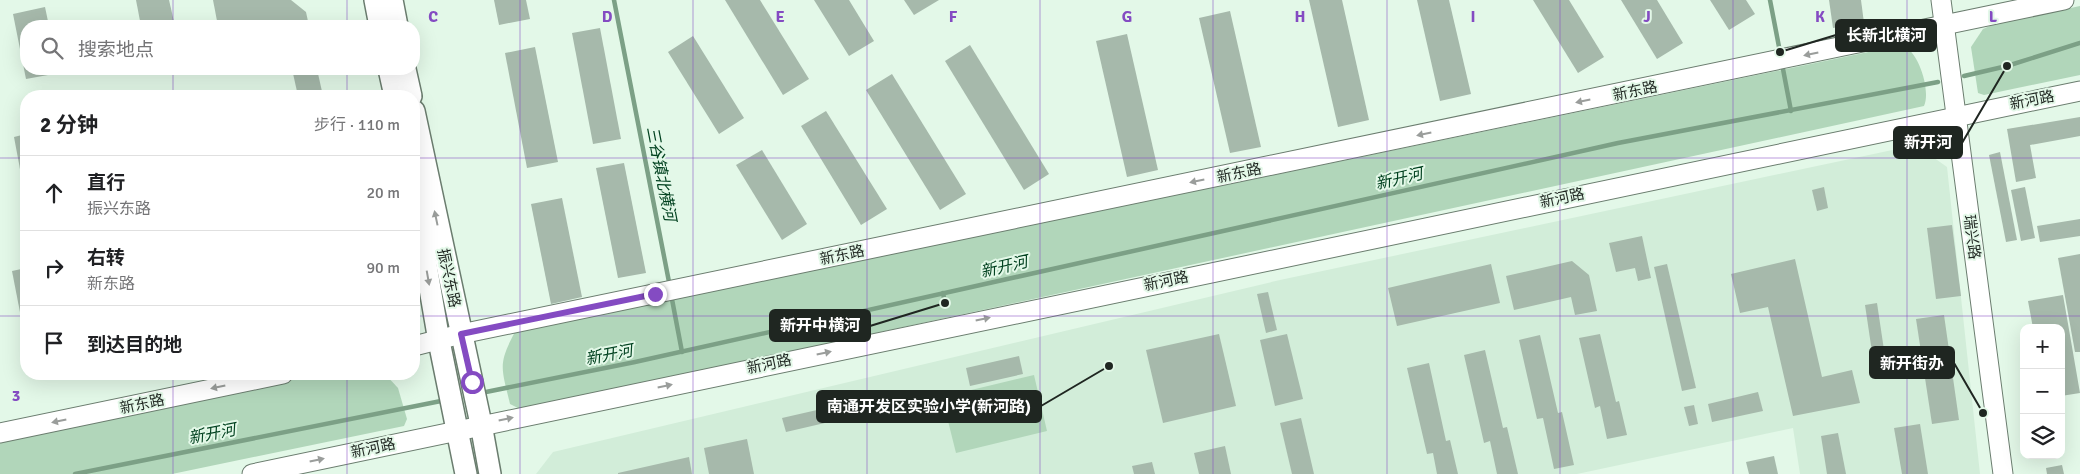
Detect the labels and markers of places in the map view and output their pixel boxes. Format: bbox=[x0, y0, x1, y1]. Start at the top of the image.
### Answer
callout: 长新北横河 bbox=[1836, 20, 1936, 51]
callout: 新开河 bbox=[1894, 127, 1962, 158]
callout: 新开中横河 bbox=[770, 310, 870, 341]
callout: 新开街办 bbox=[1870, 347, 1954, 378]
callout: 南通开发区实验小学(新河路) bbox=[817, 391, 1041, 422]

